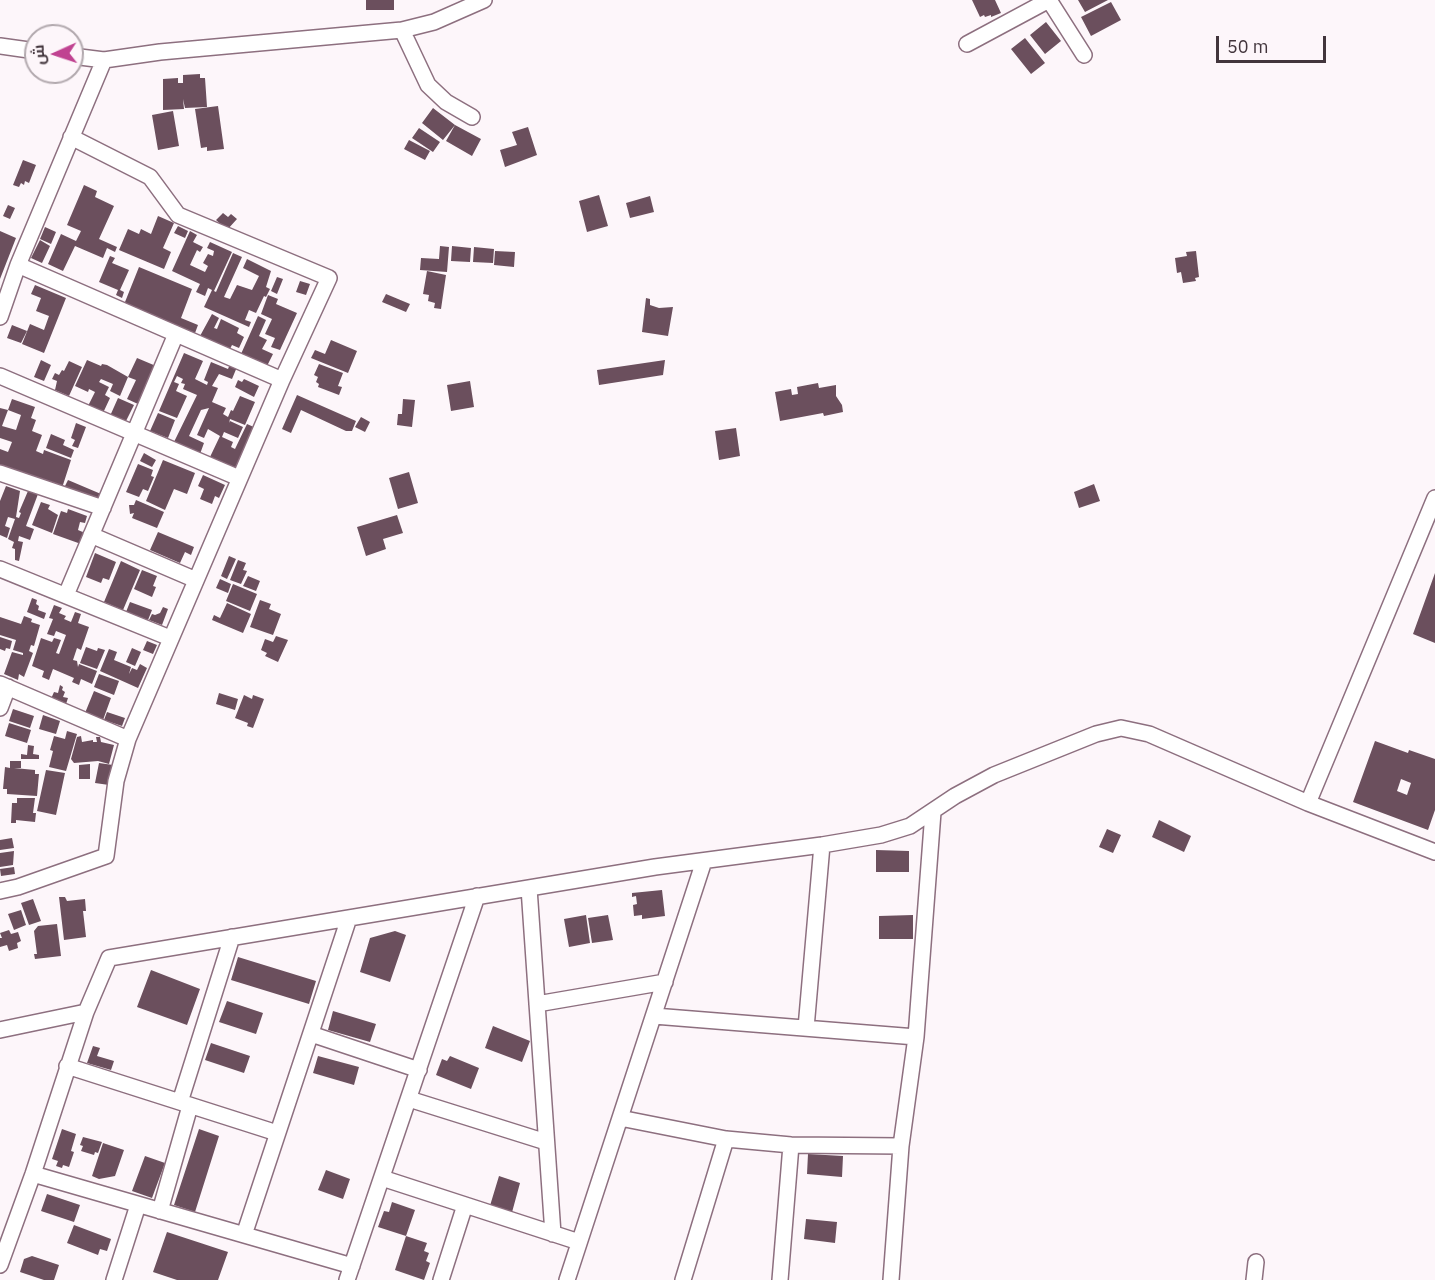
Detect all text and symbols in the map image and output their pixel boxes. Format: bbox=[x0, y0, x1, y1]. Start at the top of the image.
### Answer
north arrow bbox=[24, 24, 84, 84]
scale bar bbox=[1219, 24, 1328, 62]
text: 50 m bbox=[1227, 35, 1269, 58]
text: ش bbox=[27, 44, 49, 66]

